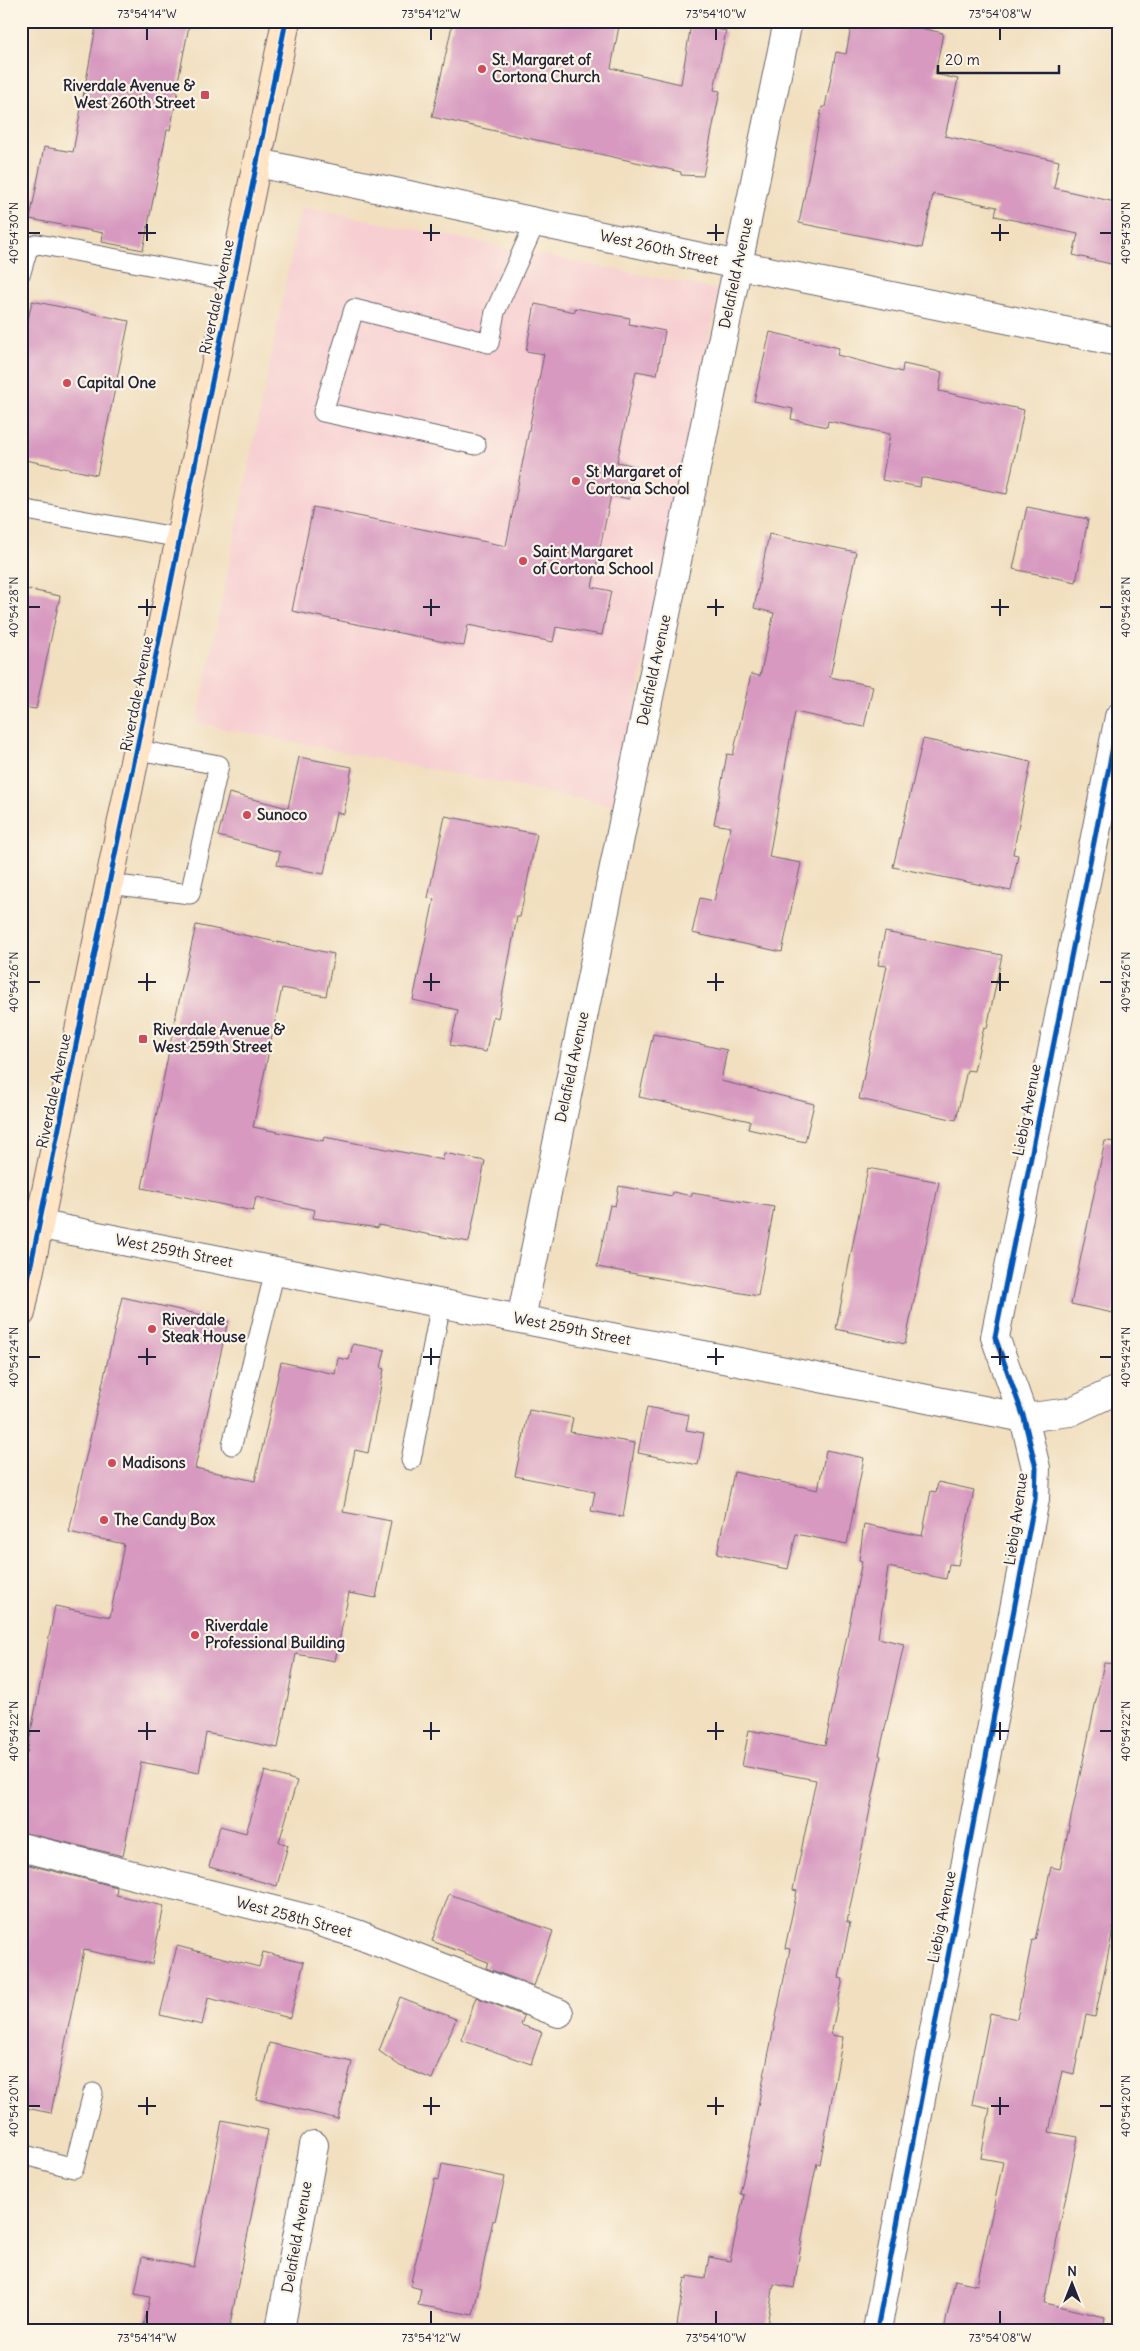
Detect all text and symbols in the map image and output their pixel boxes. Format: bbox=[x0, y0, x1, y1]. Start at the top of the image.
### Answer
text: 73°54'14"W bbox=[117, 6, 177, 21]
text: 73°54'12"W bbox=[401, 6, 461, 21]
text: 73°54'10"W bbox=[686, 6, 746, 21]
text: 73°54'08"W bbox=[969, 6, 1031, 21]
scale bar bbox=[938, 42, 1059, 74]
place label: St. Margaret of Cortona Church bbox=[492, 50, 600, 86]
text: 20 m bbox=[945, 50, 980, 69]
marker: St. Margaret of Cortona Church bbox=[476, 63, 488, 75]
place label: Riverdale Avenue & West 260th Street bbox=[63, 76, 196, 112]
marker: Riverdale Avenue & West 260th Street bbox=[199, 89, 211, 101]
text: 40°54'30"N bbox=[6, 202, 21, 264]
text: 40°54'30"N bbox=[1118, 202, 1133, 264]
street label: Delafield Avenue bbox=[714, 216, 757, 330]
street label: West 260th Street bbox=[598, 226, 720, 269]
street label: Riverdale Avenue bbox=[195, 238, 238, 356]
place label: Capital One bbox=[77, 373, 156, 393]
marker: Capital One bbox=[61, 377, 73, 389]
place label: St Margaret of Cortona School bbox=[586, 462, 689, 498]
marker: St Margaret of Cortona School bbox=[570, 475, 582, 487]
place label: Saint Margaret of Cortona School bbox=[533, 542, 653, 578]
marker: Saint Margaret of Cortona School bbox=[517, 555, 529, 567]
text: 40°54'28"N bbox=[6, 577, 21, 637]
text: 40°54'28"N bbox=[1118, 577, 1133, 637]
street label: Delafield Avenue bbox=[632, 613, 675, 727]
street label: Riverdale Avenue bbox=[116, 635, 157, 753]
place label: Sunoco bbox=[257, 805, 308, 824]
marker: Sunoco bbox=[241, 809, 253, 821]
text: 40°54'26"N bbox=[6, 952, 21, 1012]
text: 40°54'26"N bbox=[1118, 952, 1133, 1012]
street label: Delafield Avenue bbox=[550, 1010, 593, 1124]
place label: Riverdale Avenue & West 259th Street bbox=[153, 1020, 285, 1056]
street label: Riverdale Avenue bbox=[32, 1032, 75, 1150]
marker: Riverdale Avenue & West 259th Street bbox=[137, 1033, 149, 1045]
street label: Liebig Avenue bbox=[1008, 1062, 1045, 1158]
street label: West 259th Street bbox=[114, 1230, 235, 1271]
street label: West 259th Street bbox=[512, 1308, 633, 1349]
place label: Riverdale Steak House bbox=[162, 1310, 246, 1346]
marker: Riverdale Steak House bbox=[146, 1323, 158, 1335]
text: 40°54'24"N bbox=[6, 1327, 21, 1387]
text: 40°54'24"N bbox=[1118, 1327, 1133, 1387]
place label: Madisons bbox=[122, 1453, 186, 1472]
marker: Madisons bbox=[106, 1457, 118, 1469]
street label: Liebig Avenue bbox=[1000, 1471, 1031, 1567]
place label: The Candy Box bbox=[114, 1510, 216, 1530]
marker: The Candy Box bbox=[98, 1514, 110, 1526]
place label: Riverdale Professional Building bbox=[205, 1616, 345, 1653]
marker: Riverdale Professional Building bbox=[189, 1629, 201, 1641]
text: 40°54'22"N bbox=[6, 1701, 21, 1761]
text: 40°54'22"N bbox=[1118, 1701, 1133, 1761]
street label: Liebig Avenue bbox=[923, 1869, 960, 1965]
street label: West 258th Street bbox=[234, 1892, 354, 1941]
text: 40°54'20"N bbox=[6, 2075, 21, 2137]
text: 40°54'20"N bbox=[1118, 2075, 1133, 2137]
street label: Delafield Avenue bbox=[277, 2180, 316, 2294]
north arrow bbox=[1048, 2258, 1098, 2308]
text: N bbox=[1067, 2262, 1077, 2280]
text: 73°54'14"W bbox=[117, 2330, 177, 2345]
text: 73°54'12"W bbox=[401, 2330, 461, 2345]
text: 73°54'10"W bbox=[686, 2330, 746, 2345]
text: 73°54'08"W bbox=[969, 2330, 1031, 2345]

